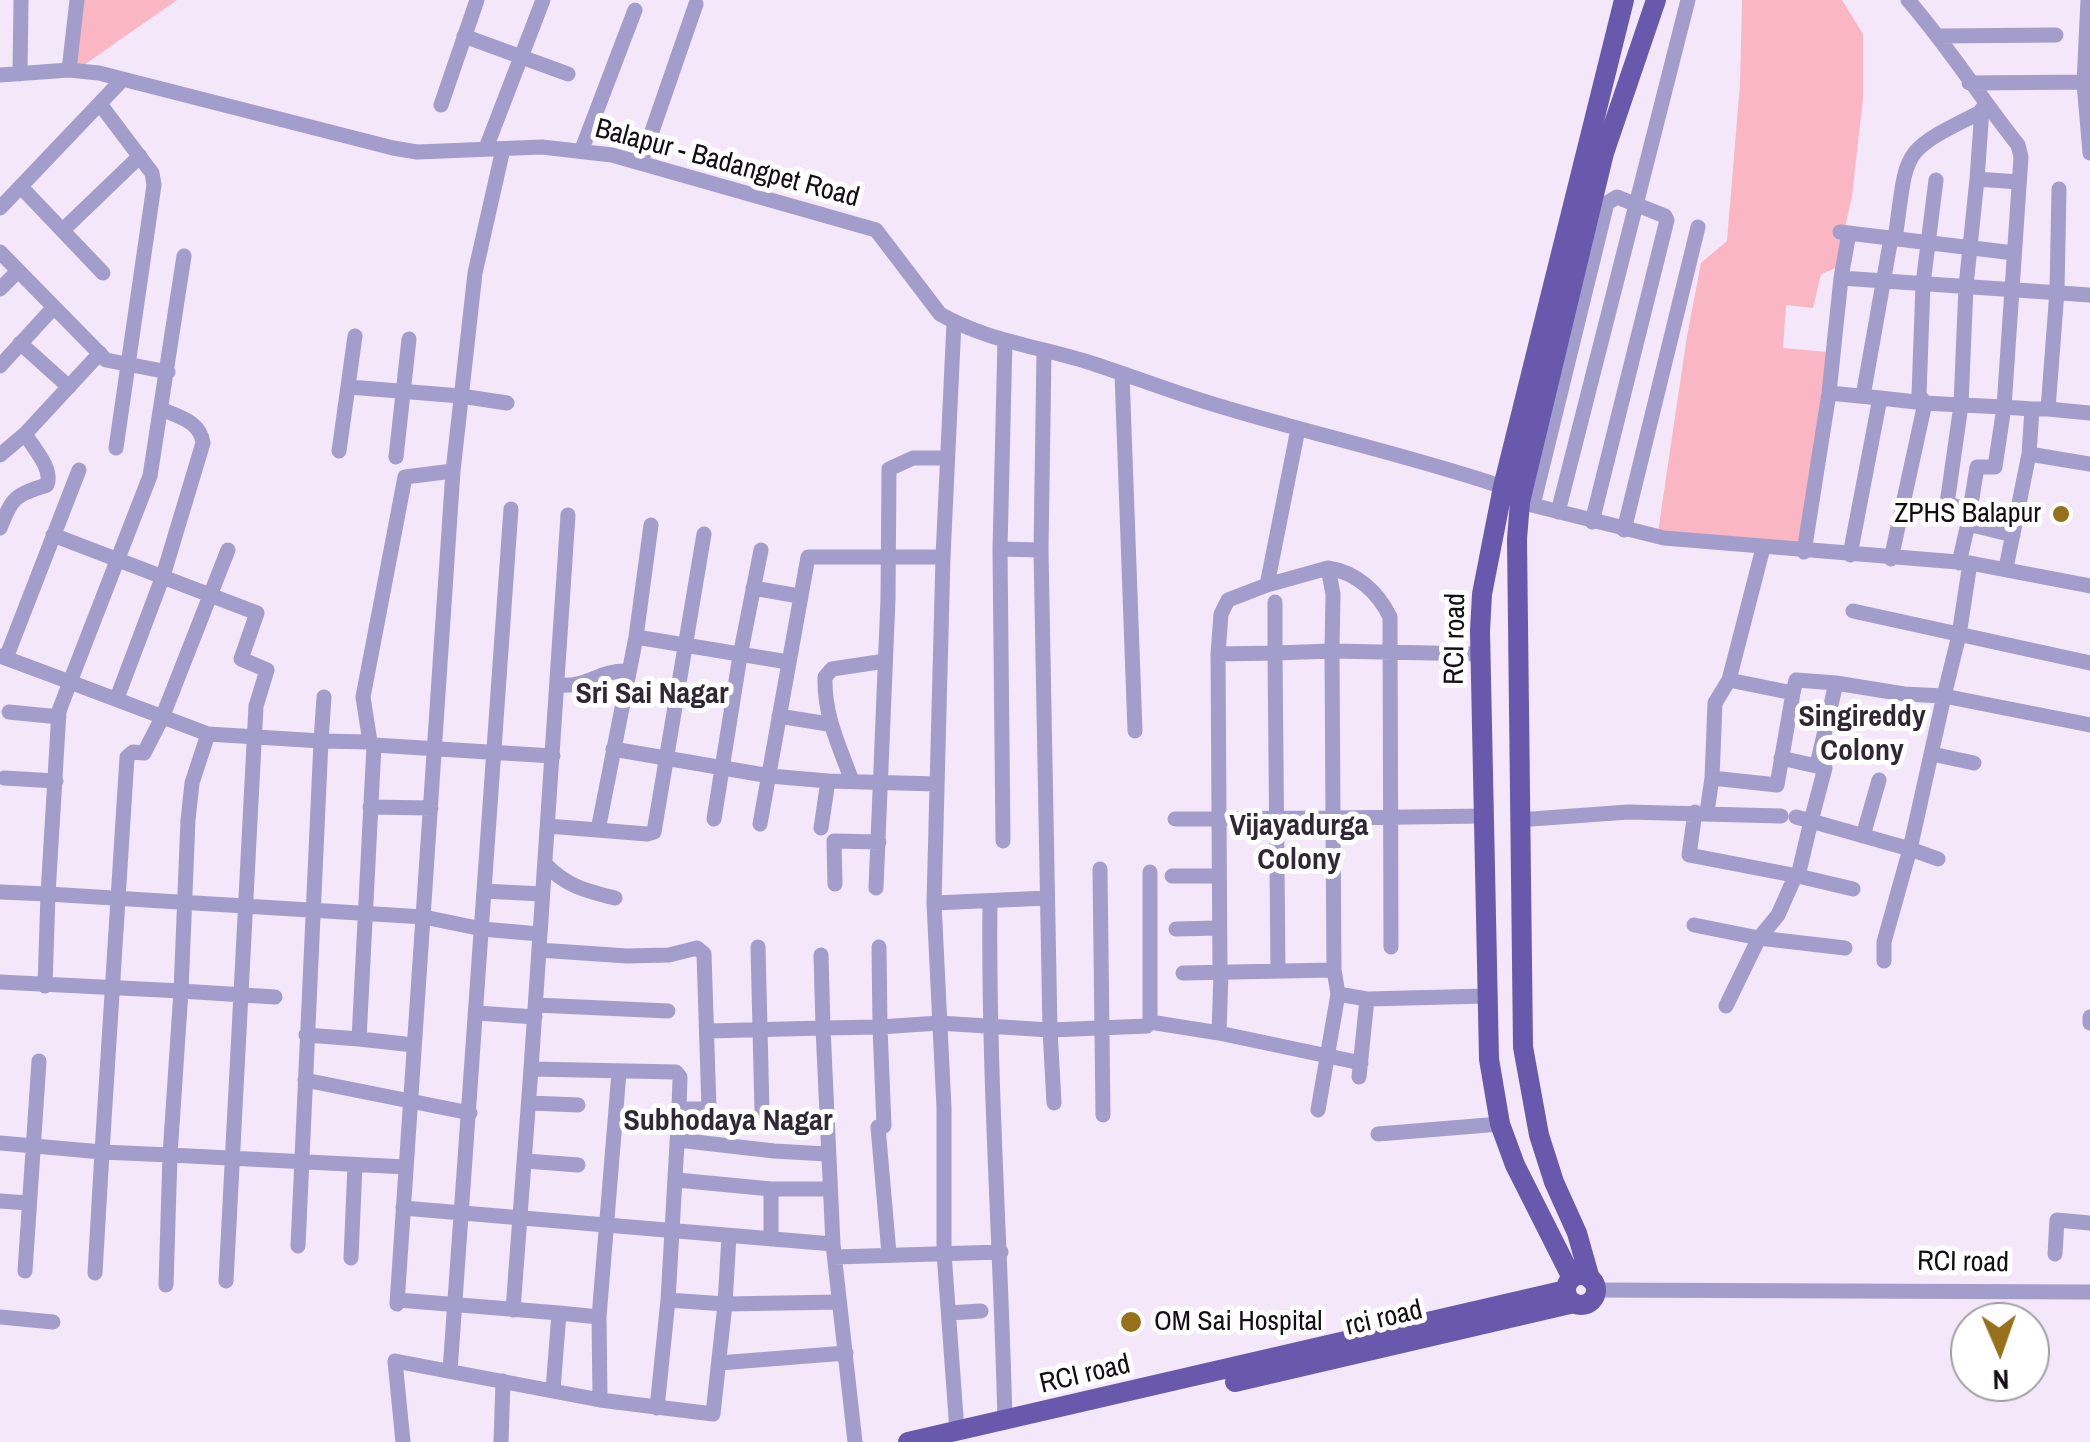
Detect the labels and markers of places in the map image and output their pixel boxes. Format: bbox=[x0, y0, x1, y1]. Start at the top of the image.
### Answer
place label: ZPHS Balapur bbox=[1894, 497, 2041, 531]
marker: ZPHS Balapur bbox=[2050, 503, 2072, 525]
place label: OM Sai Hospital bbox=[1154, 1305, 1322, 1339]
marker: OM Sai Hospital bbox=[1118, 1309, 1144, 1335]

